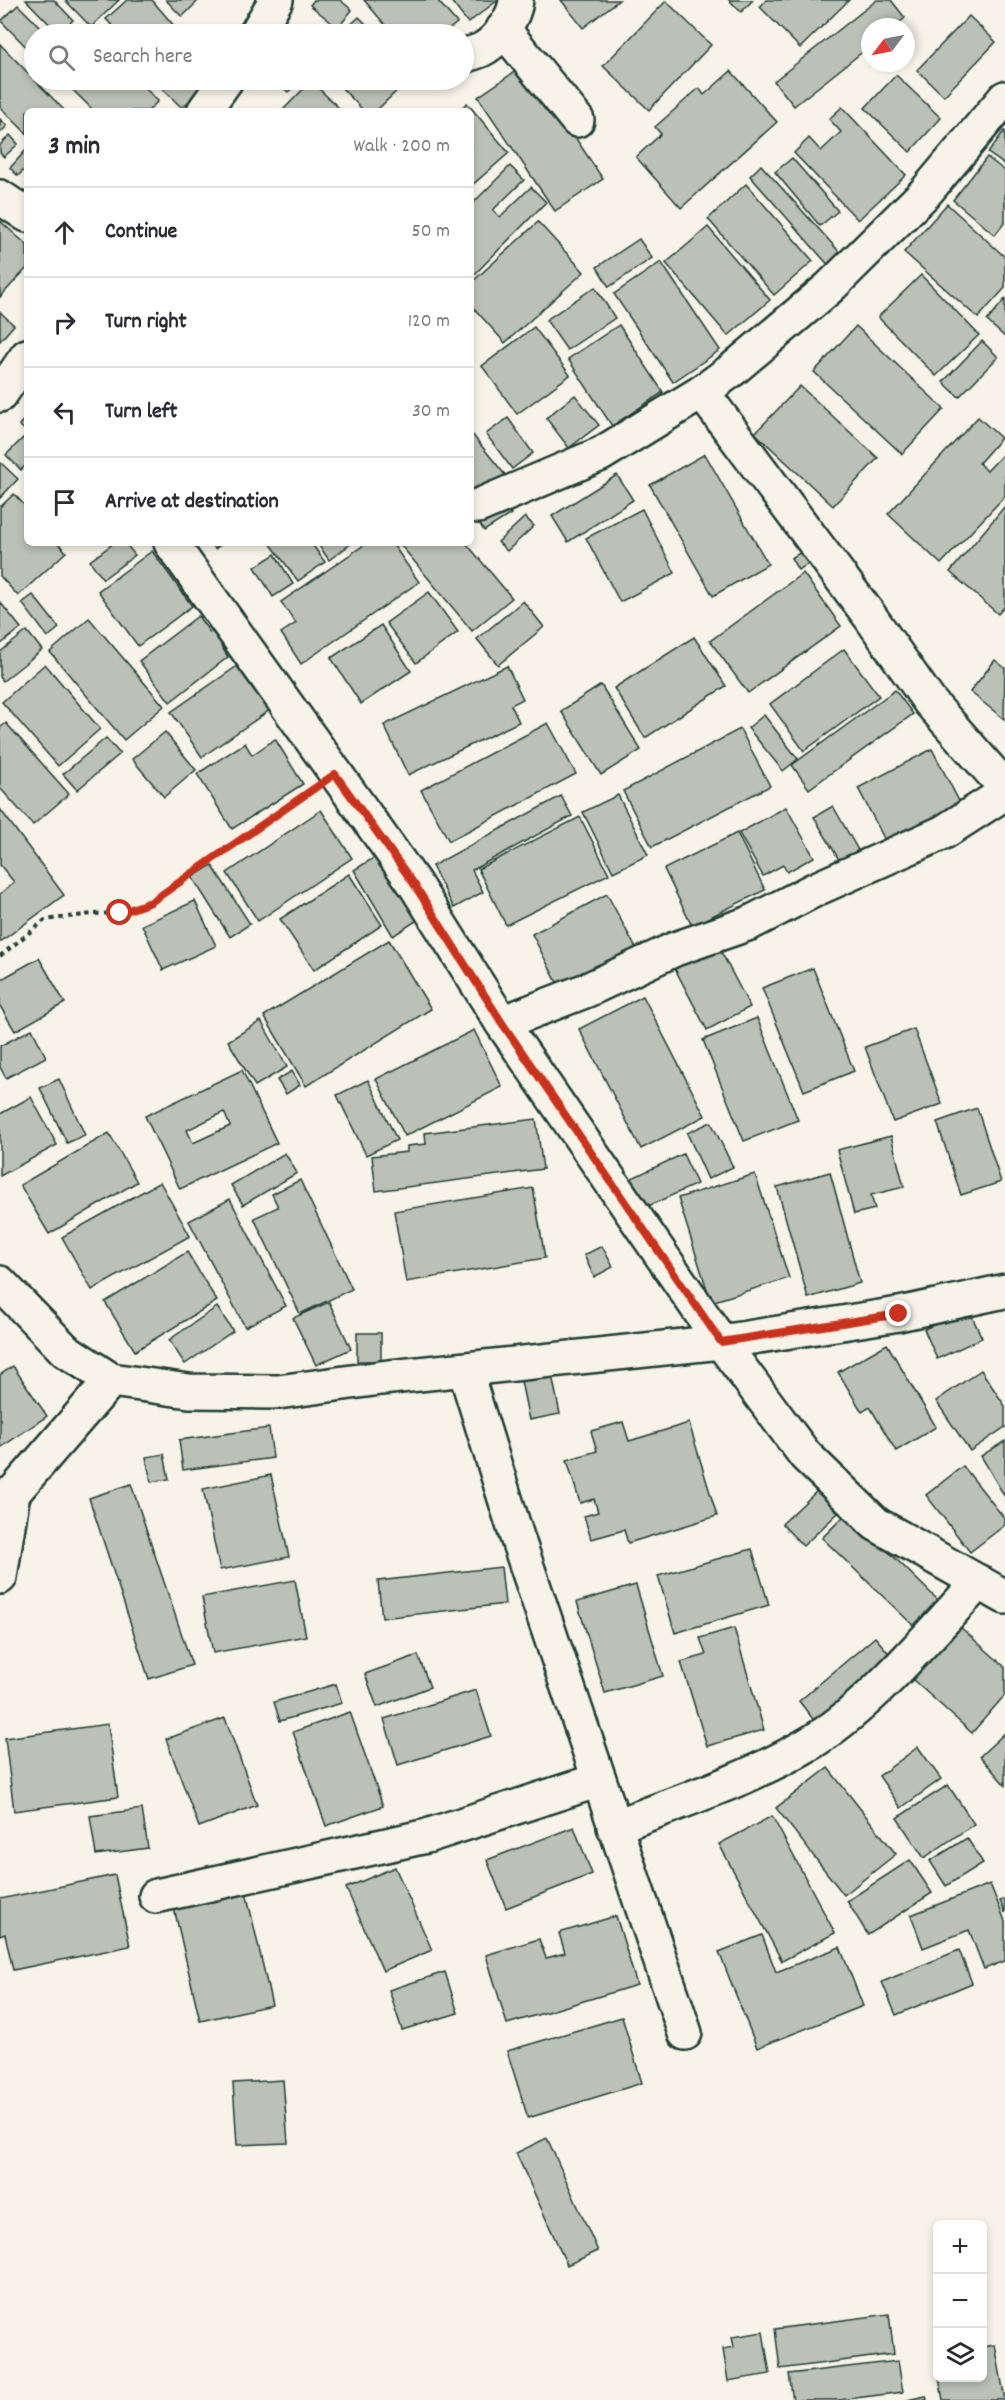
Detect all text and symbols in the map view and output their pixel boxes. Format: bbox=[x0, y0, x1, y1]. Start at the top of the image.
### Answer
north arrow bbox=[861, 18, 915, 72]
search box bbox=[24, 24, 474, 90]
icon: search bbox=[45, 41, 78, 74]
text: Search here bbox=[93, 42, 192, 73]
text: 3 min bbox=[48, 129, 100, 166]
text: Walk · 200 m bbox=[354, 133, 450, 161]
icon: ahead bbox=[48, 216, 81, 249]
text: Continue bbox=[105, 217, 177, 248]
text: 50 m bbox=[412, 218, 450, 246]
icon: right bbox=[48, 306, 81, 339]
text: Turn right bbox=[105, 307, 187, 338]
text: 120 m bbox=[408, 308, 450, 336]
icon: left bbox=[48, 396, 81, 429]
text: Turn left bbox=[105, 397, 177, 428]
text: 30 m bbox=[412, 398, 450, 426]
icon: arrive bbox=[48, 486, 81, 519]
text: Arrive at destination bbox=[105, 487, 279, 518]
route start bbox=[106, 899, 132, 925]
route end bbox=[885, 1300, 911, 1326]
map controls bbox=[933, 2220, 987, 2382]
button: + bbox=[933, 2220, 987, 2274]
button: − bbox=[933, 2274, 987, 2328]
button: layers bbox=[933, 2328, 987, 2382]

